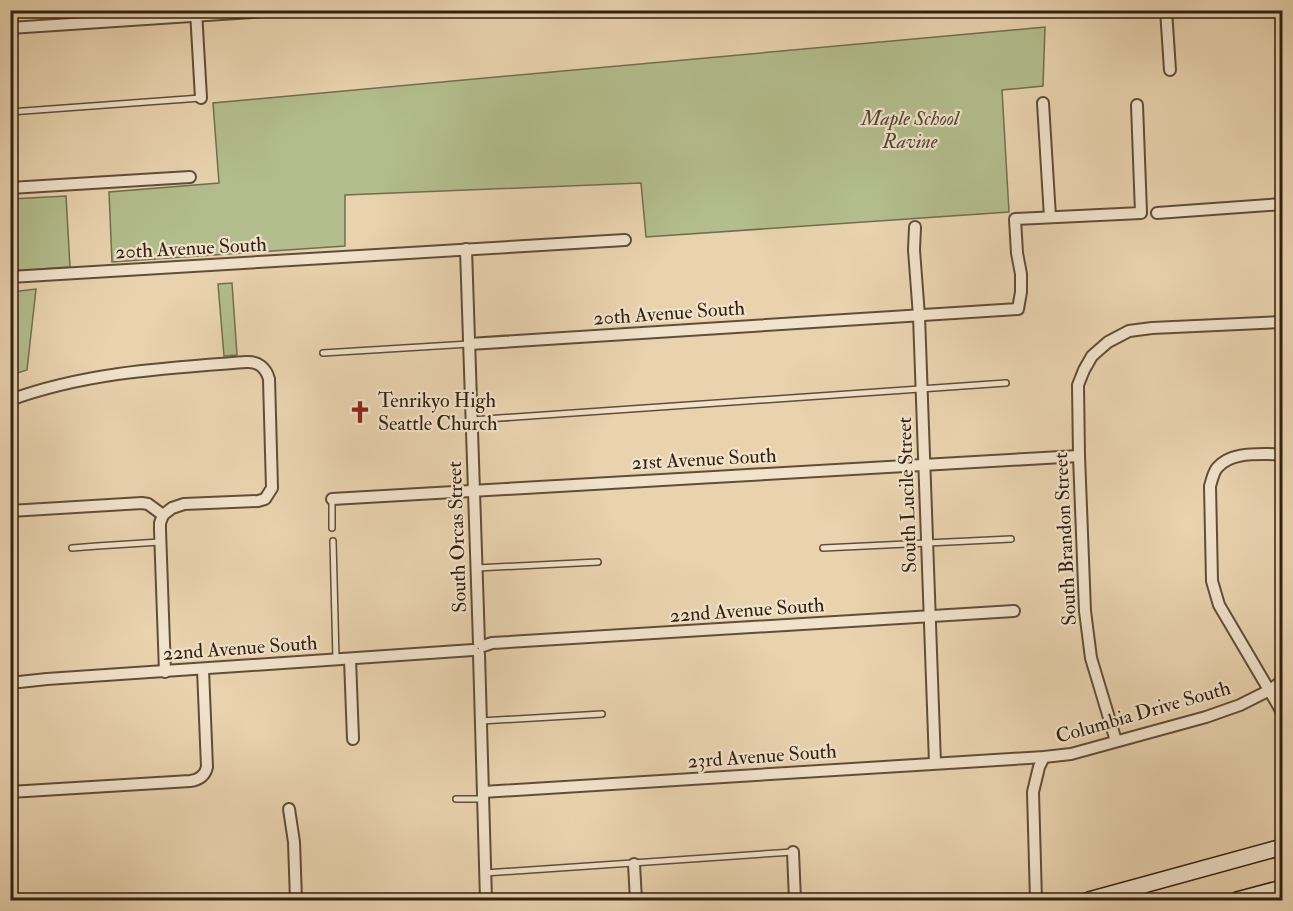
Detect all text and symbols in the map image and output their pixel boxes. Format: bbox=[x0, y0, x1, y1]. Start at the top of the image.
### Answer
park label: Maple School Ravine bbox=[860, 106, 961, 154]
street label: 20th Avenue South bbox=[115, 232, 268, 264]
street label: 20th Avenue South bbox=[592, 295, 746, 331]
place label: Tenrikyo High Seattle Church bbox=[378, 388, 498, 436]
church icon: Tenrikyo High Seattle Church bbox=[347, 399, 373, 425]
street label: South Lucile Street bbox=[892, 416, 922, 574]
street label: 21st Avenue South bbox=[631, 443, 778, 475]
street label: South Brandon Street bbox=[1048, 451, 1082, 626]
street label: South Orcas Street bbox=[442, 460, 472, 613]
street label: 22nd Avenue South bbox=[669, 592, 826, 628]
street label: 22nd Avenue South bbox=[162, 630, 319, 666]
street label: Columbia Drive South bbox=[1053, 675, 1234, 749]
street label: 23rd Avenue South bbox=[687, 738, 838, 774]

